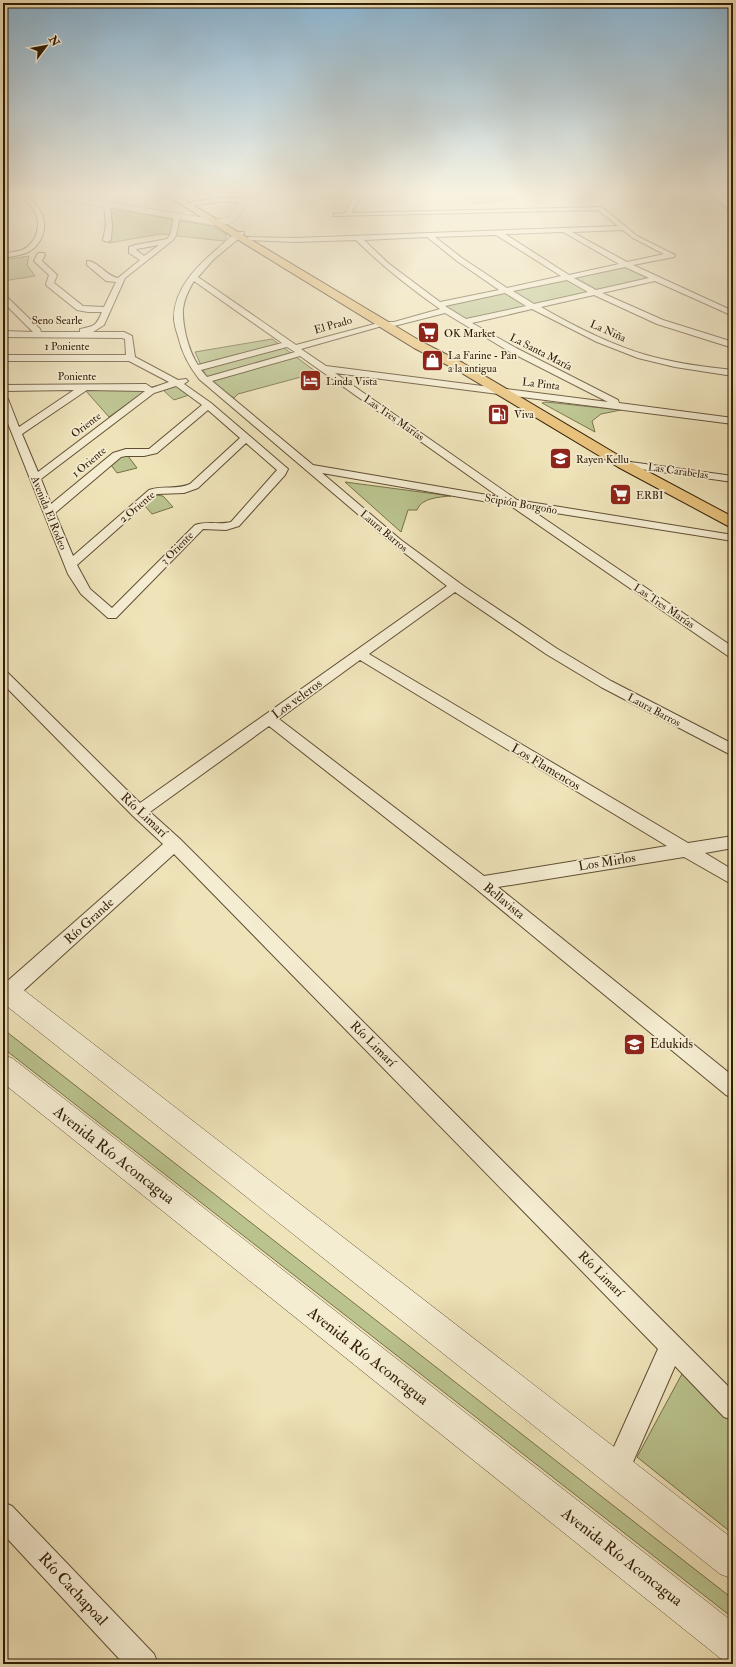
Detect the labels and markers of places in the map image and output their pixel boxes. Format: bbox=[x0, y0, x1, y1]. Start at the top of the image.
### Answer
supermarket icon: OK Market bbox=[415, 320, 441, 346]
place label: OK Market bbox=[444, 327, 496, 340]
shop icon: La Farine - Pan a la antigua bbox=[419, 348, 445, 374]
place label: La Farine - Pan a la antigua bbox=[448, 349, 517, 375]
hotel icon: Linda Vista bbox=[297, 368, 323, 394]
place label: Linda Vista bbox=[326, 375, 378, 388]
fuel station icon: Viva bbox=[486, 401, 512, 427]
place label: Viva bbox=[514, 408, 534, 421]
school or university icon: Rayen Kellu bbox=[548, 446, 574, 472]
place label: Rayen Kellu bbox=[576, 453, 629, 467]
supermarket icon: ERBI bbox=[608, 482, 634, 508]
place label: ERBI bbox=[636, 489, 664, 502]
school or university icon: Edukids bbox=[621, 1031, 647, 1057]
place label: Edukids bbox=[650, 1036, 694, 1052]

